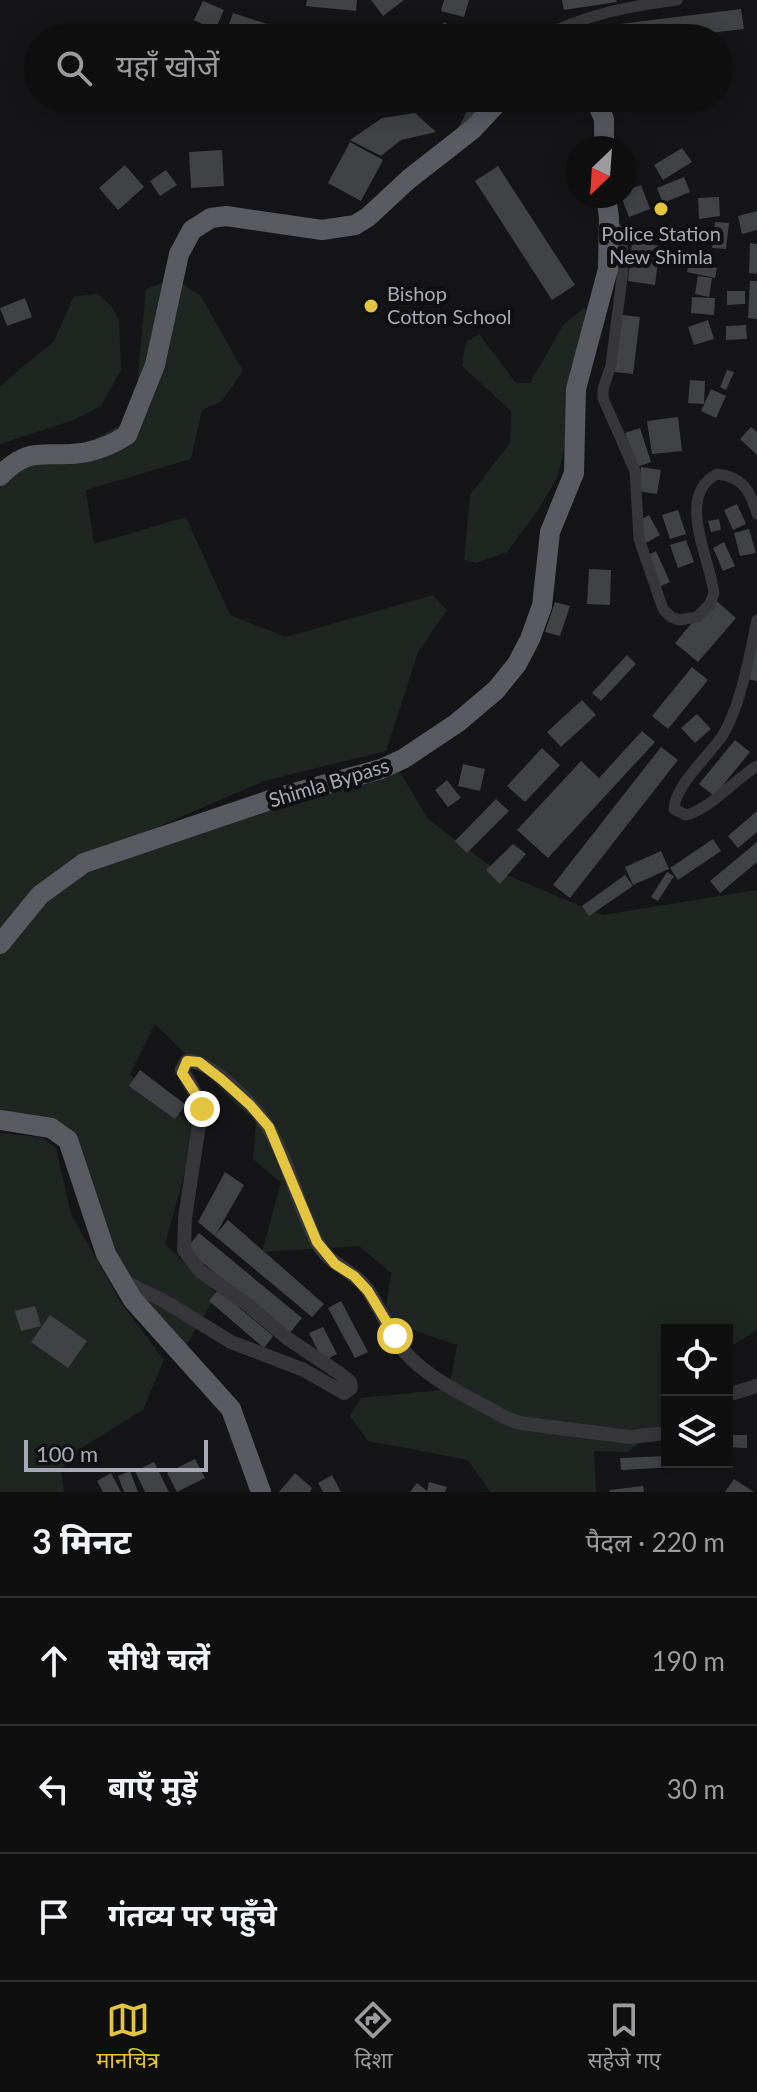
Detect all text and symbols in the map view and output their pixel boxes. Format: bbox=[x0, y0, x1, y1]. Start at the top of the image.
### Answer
search box bbox=[24, 24, 733, 112]
icon: search bbox=[52, 46, 96, 90]
text: यहाँ खोजें bbox=[116, 47, 219, 83]
north arrow bbox=[565, 136, 637, 208]
marker: Police Station New Shimla bbox=[652, 200, 670, 218]
place label: Police Station New Shimla bbox=[601, 221, 721, 268]
place label: Bishop Cotton School bbox=[387, 281, 511, 328]
marker: Bishop Cotton School bbox=[362, 297, 380, 315]
street label: Shimla Bypass bbox=[266, 752, 392, 812]
route end bbox=[184, 1091, 220, 1127]
route start bbox=[377, 1318, 413, 1354]
map controls bbox=[661, 1324, 733, 1468]
button: locate bbox=[661, 1324, 733, 1396]
button: layers bbox=[661, 1396, 733, 1468]
scale bar bbox=[24, 1436, 208, 1472]
text: 100 m bbox=[36, 1440, 98, 1467]
text: 3 मिनट bbox=[32, 1520, 131, 1561]
text: पैदल · 220 m bbox=[585, 1526, 725, 1558]
icon: ahead bbox=[32, 1639, 76, 1683]
text: सीधे चलें bbox=[108, 1640, 210, 1676]
text: 190 m bbox=[652, 1645, 725, 1677]
icon: left bbox=[32, 1767, 76, 1811]
text: बाएँ मुड़ें bbox=[108, 1768, 198, 1804]
text: 30 m bbox=[667, 1773, 725, 1805]
icon: arrive bbox=[32, 1895, 76, 1939]
text: गंतव्य पर पहुँचे bbox=[108, 1896, 277, 1932]
tab: मानचित्र bbox=[96, 1998, 159, 2077]
tab: दिशा bbox=[351, 1998, 395, 2077]
tab: सहेजे गए bbox=[588, 1998, 661, 2077]

